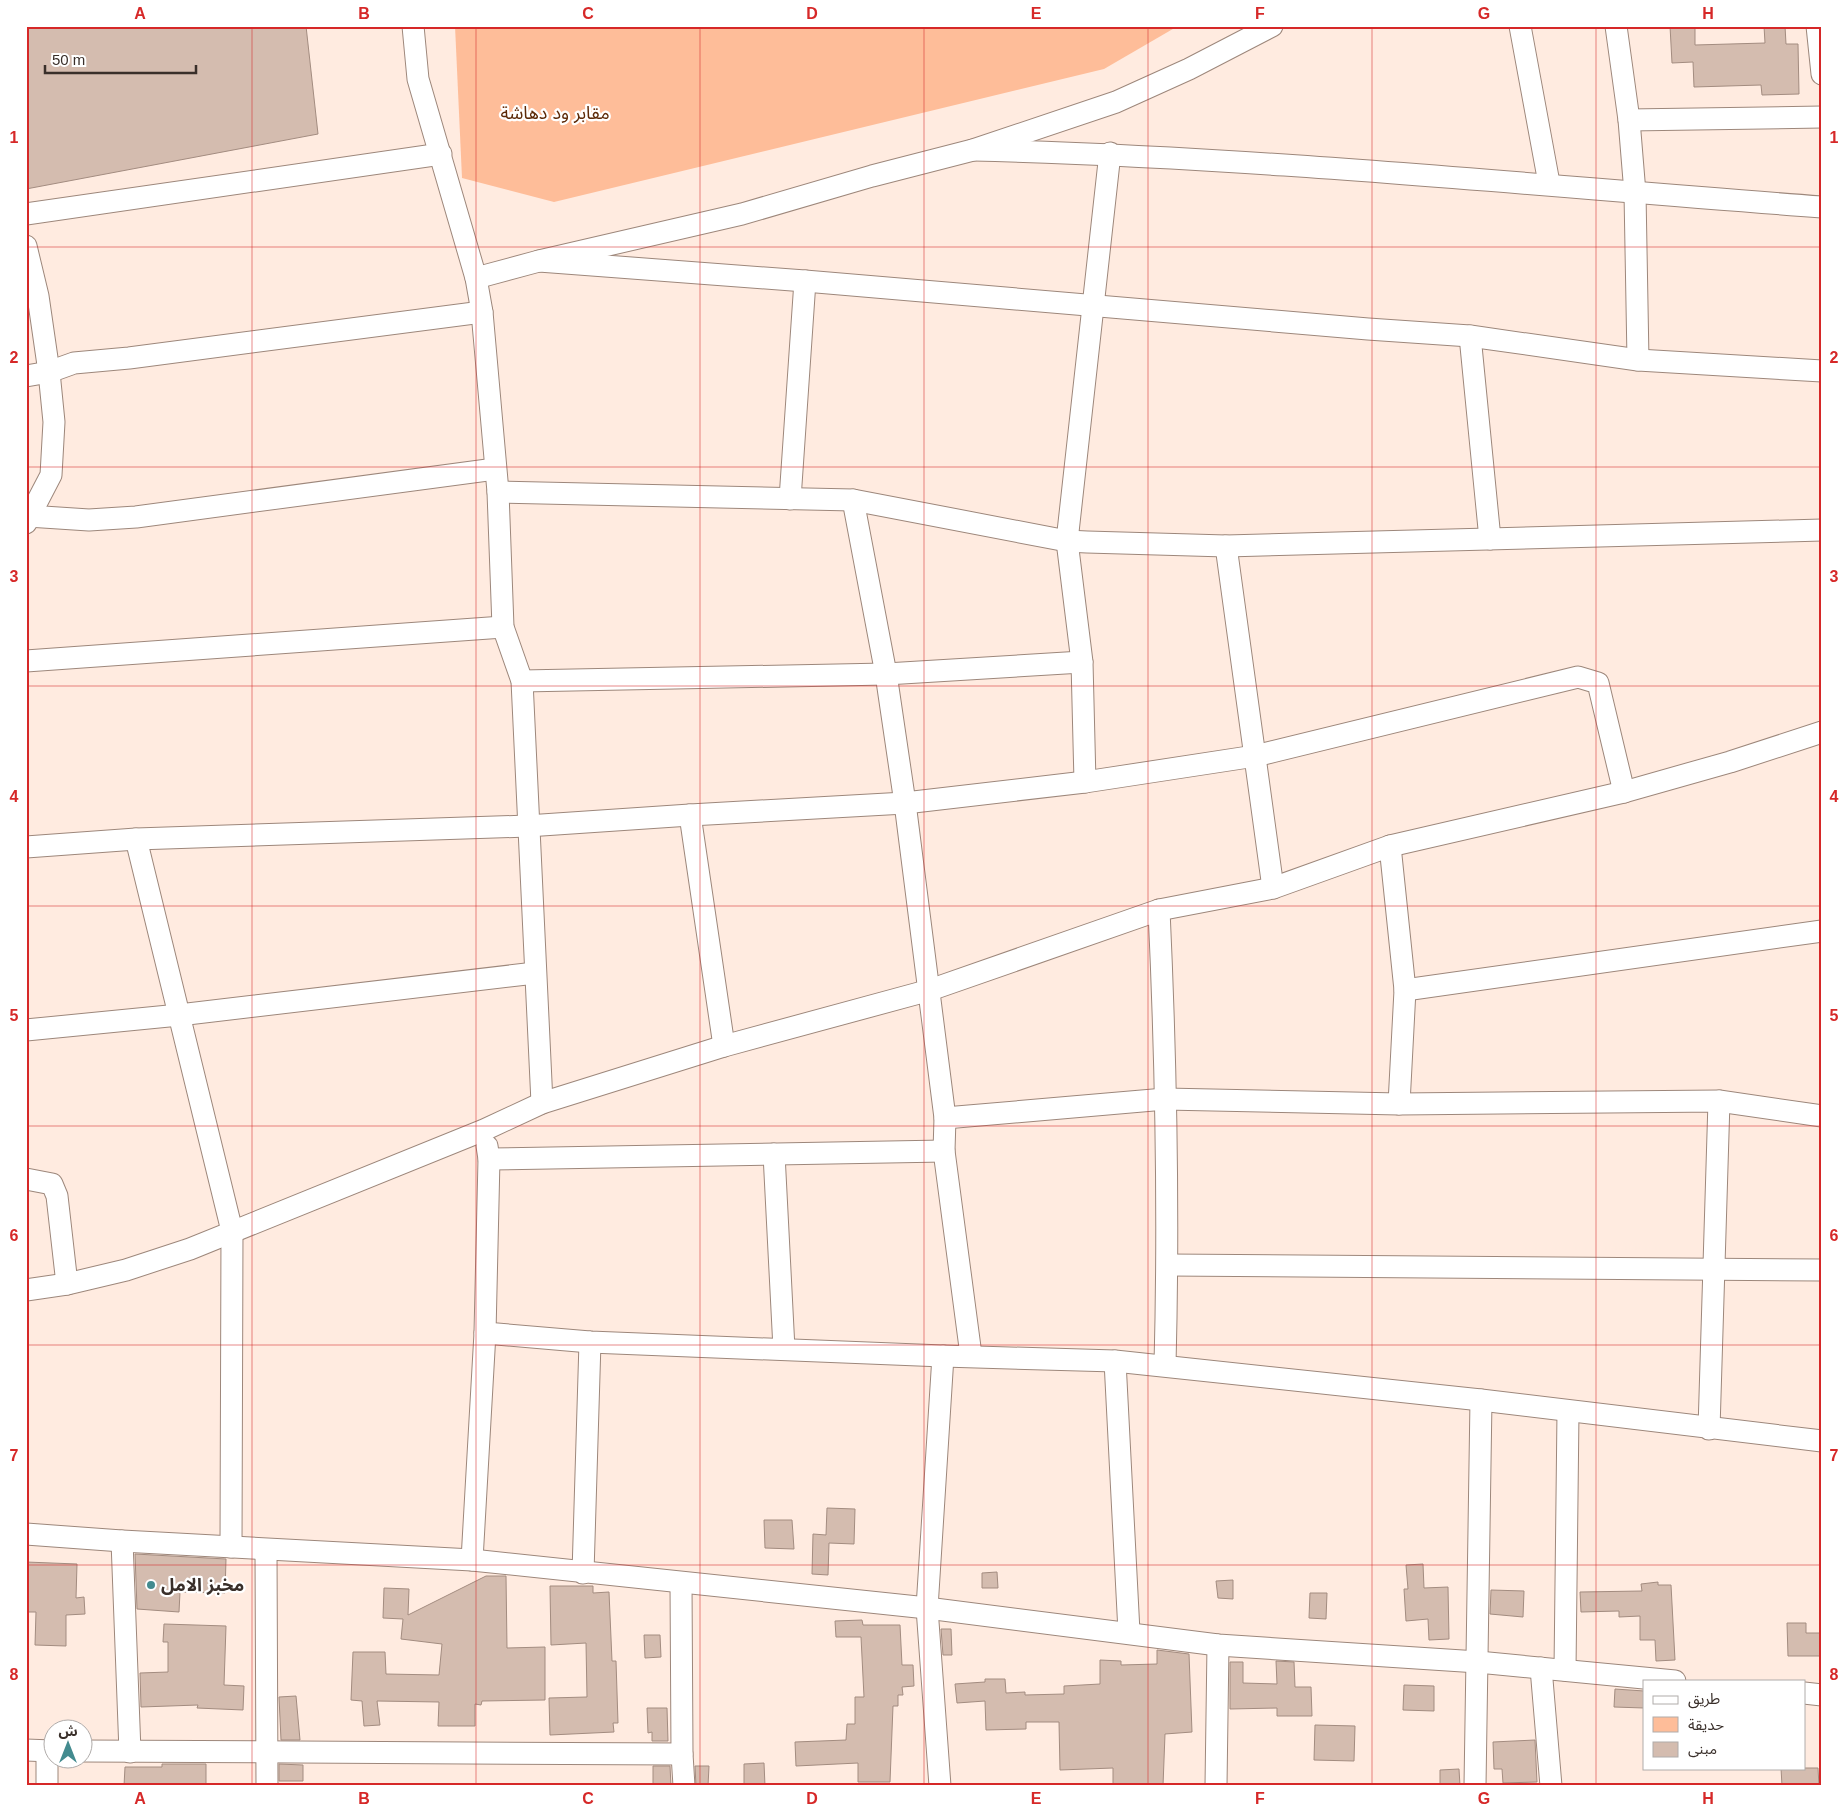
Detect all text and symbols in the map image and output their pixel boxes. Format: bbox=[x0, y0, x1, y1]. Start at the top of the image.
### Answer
text: A bbox=[134, 5, 146, 22]
text: B bbox=[358, 5, 370, 22]
text: C bbox=[582, 5, 594, 22]
text: D bbox=[806, 5, 818, 22]
text: E bbox=[1031, 5, 1042, 22]
text: F bbox=[1255, 5, 1265, 22]
text: G bbox=[1478, 5, 1490, 22]
text: H bbox=[1702, 5, 1714, 22]
scale bar bbox=[45, 42, 196, 74]
text: 50 m bbox=[52, 51, 85, 68]
park label: مقابر ود دهاشة bbox=[500, 103, 610, 124]
text: 1 bbox=[10, 129, 19, 146]
text: 1 bbox=[1830, 129, 1839, 146]
text: 2 bbox=[10, 349, 19, 366]
text: 2 bbox=[1830, 349, 1839, 366]
text: 3 bbox=[10, 568, 19, 585]
text: 3 bbox=[1830, 568, 1839, 585]
text: 4 bbox=[10, 788, 19, 805]
text: 4 bbox=[1830, 788, 1839, 805]
text: 5 bbox=[10, 1007, 19, 1024]
text: 5 bbox=[1830, 1007, 1839, 1024]
text: 6 bbox=[10, 1227, 19, 1244]
text: 6 bbox=[1830, 1227, 1839, 1244]
text: 7 bbox=[10, 1447, 19, 1464]
text: 7 bbox=[1830, 1447, 1839, 1464]
place label: مخبز الامل bbox=[161, 1575, 244, 1596]
marker: مخبز الامل bbox=[145, 1579, 157, 1591]
text: 8 bbox=[10, 1666, 19, 1683]
text: 8 bbox=[1830, 1666, 1839, 1683]
legend bbox=[1643, 1680, 1806, 1770]
text: طريق bbox=[1688, 1690, 1720, 1709]
text: حديقة bbox=[1688, 1716, 1724, 1733]
north arrow bbox=[42, 1720, 92, 1770]
text: ش bbox=[58, 1723, 78, 1739]
text: مبنى bbox=[1688, 1740, 1717, 1758]
text: A bbox=[134, 1790, 146, 1807]
text: B bbox=[358, 1790, 370, 1807]
text: C bbox=[582, 1790, 594, 1807]
text: D bbox=[806, 1790, 818, 1807]
text: E bbox=[1031, 1790, 1042, 1807]
text: F bbox=[1255, 1790, 1265, 1807]
text: G bbox=[1478, 1790, 1490, 1807]
text: H bbox=[1702, 1790, 1714, 1807]

